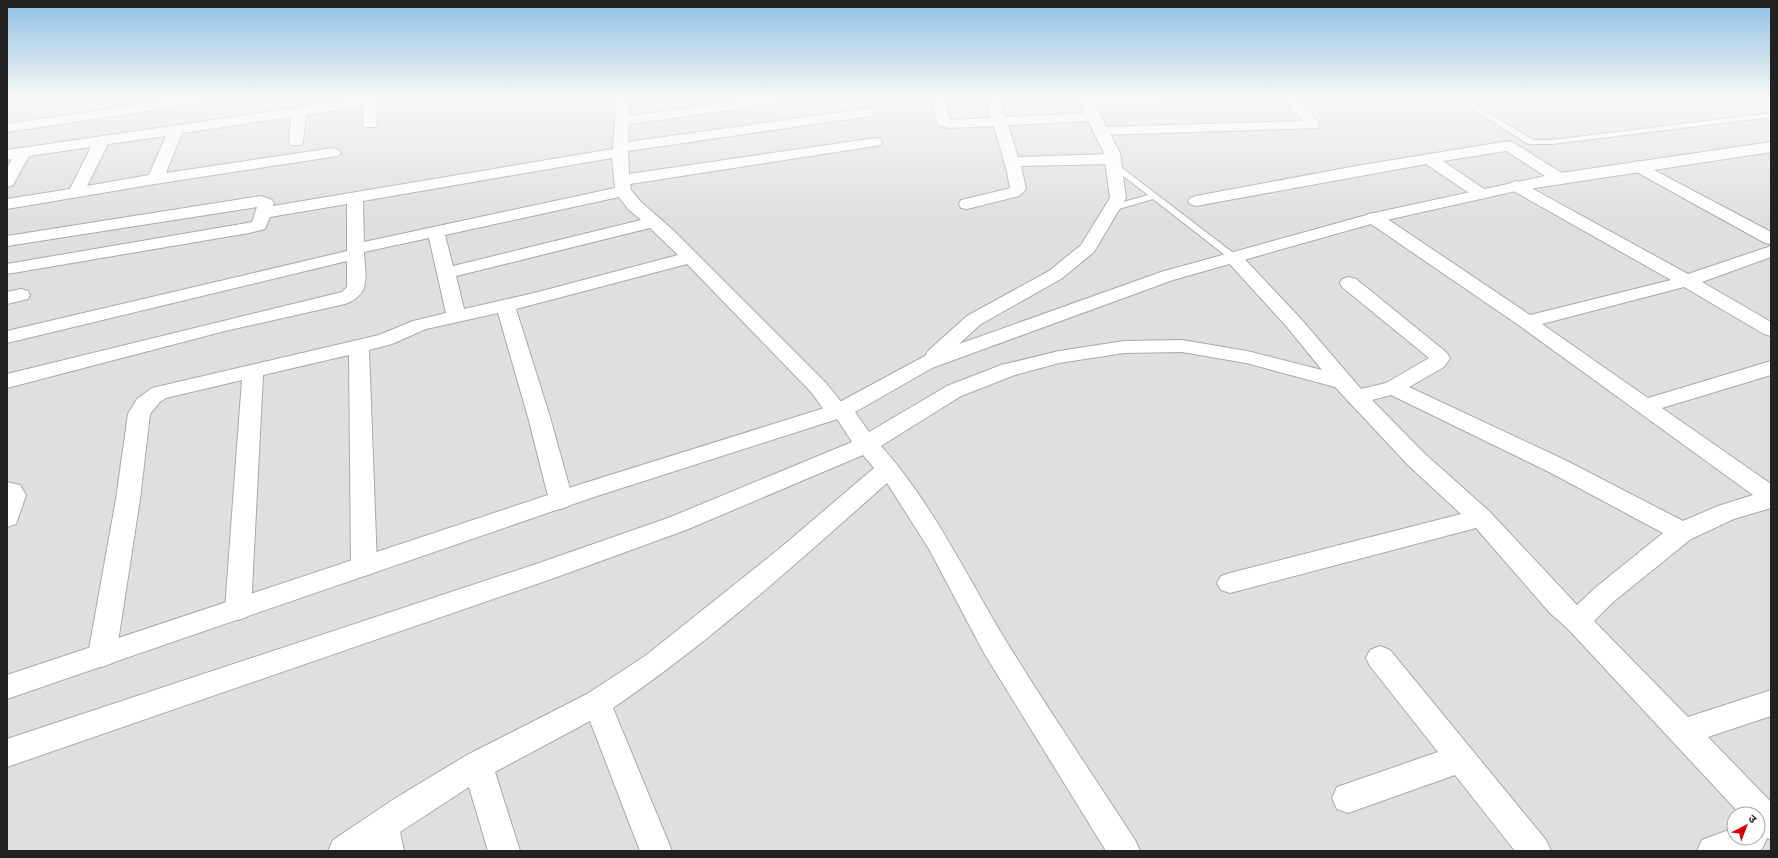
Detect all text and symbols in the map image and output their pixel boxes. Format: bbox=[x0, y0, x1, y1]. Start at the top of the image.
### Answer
north arrow bbox=[1726, 806, 1766, 846]
text: उ bbox=[1746, 812, 1760, 826]

